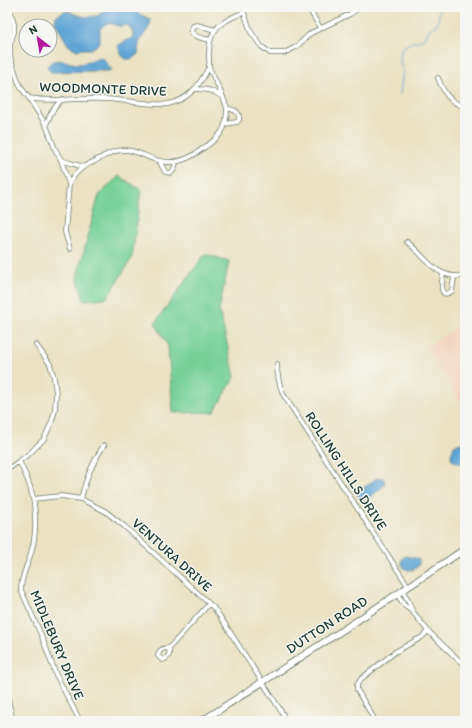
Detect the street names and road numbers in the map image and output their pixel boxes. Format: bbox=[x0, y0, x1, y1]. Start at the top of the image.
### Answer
street label: WOODMONTE DRIVE bbox=[39, 78, 167, 100]
street label: ROLLING HILLS DRIVE bbox=[301, 409, 391, 534]
street label: VENTURA DRIVE bbox=[128, 515, 216, 596]
street label: MIDLEBURY DRIVE bbox=[26, 588, 88, 702]
street label: DUTTON ROAD bbox=[283, 592, 371, 658]

